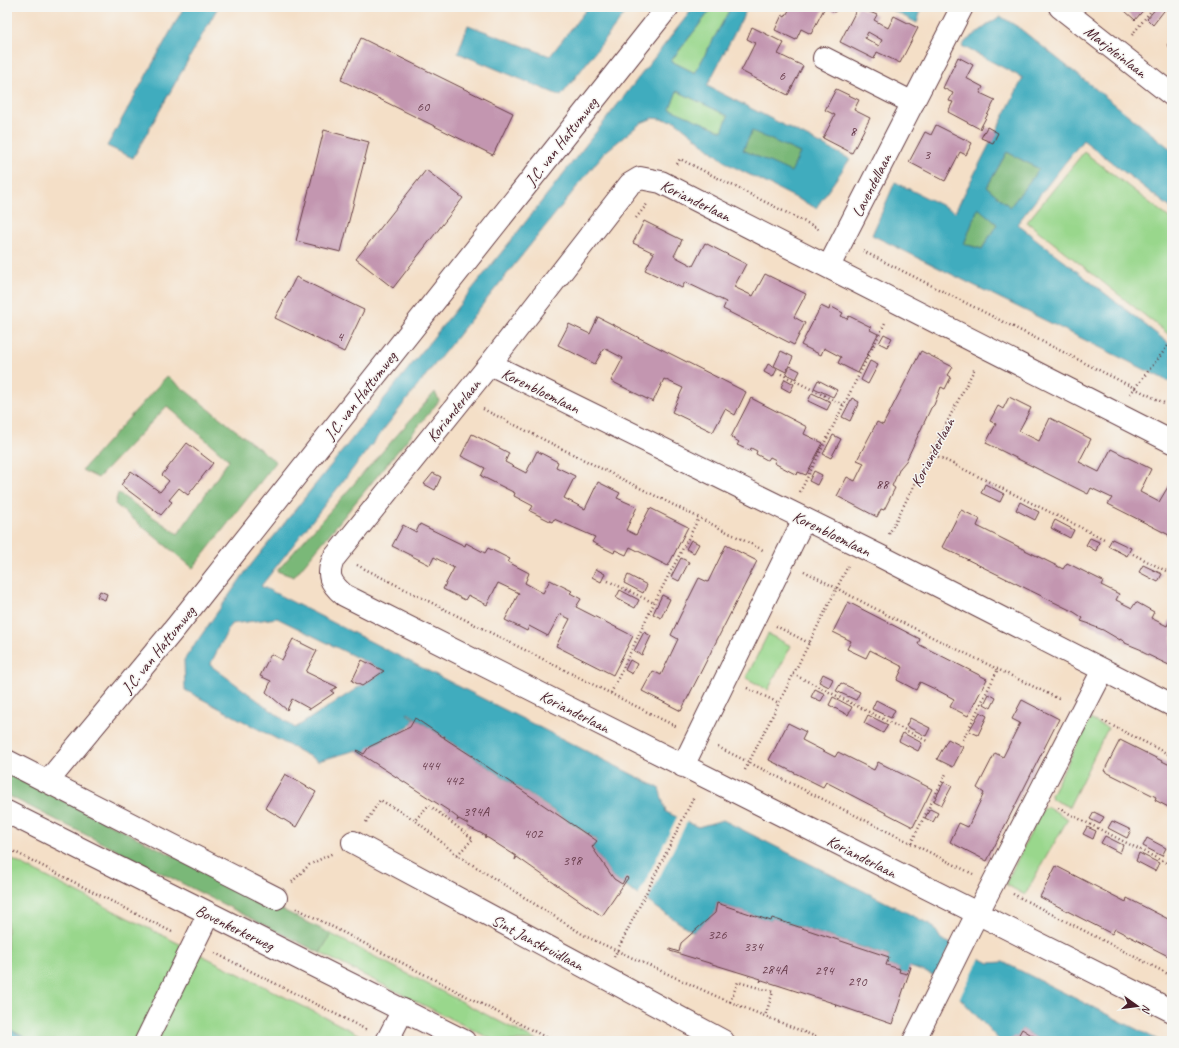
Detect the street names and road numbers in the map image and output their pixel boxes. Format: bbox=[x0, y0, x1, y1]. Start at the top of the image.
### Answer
street label: Marjoleinlaan bbox=[1080, 21, 1151, 83]
street label: J.C. van Hattumweg bbox=[520, 92, 603, 191]
street label: Lavendellaan bbox=[847, 150, 897, 221]
street label: Korianderlaan bbox=[657, 175, 735, 227]
street label: J.C. van Hattumweg bbox=[319, 346, 402, 445]
street label: Korenbloemlaan bbox=[498, 363, 583, 419]
street label: Korianderlaan bbox=[422, 374, 486, 446]
street label: Korianderlaan bbox=[906, 414, 960, 490]
street label: Korenbloemlaan bbox=[789, 506, 874, 562]
street label: J.C. van Hattumweg bbox=[117, 601, 201, 698]
street label: Korianderlaan bbox=[536, 686, 613, 738]
street label: Korianderlaan bbox=[823, 831, 900, 883]
street label: Bovenkerkerweg bbox=[192, 900, 278, 956]
street label: Sint Janskruidlaan bbox=[488, 910, 588, 976]

